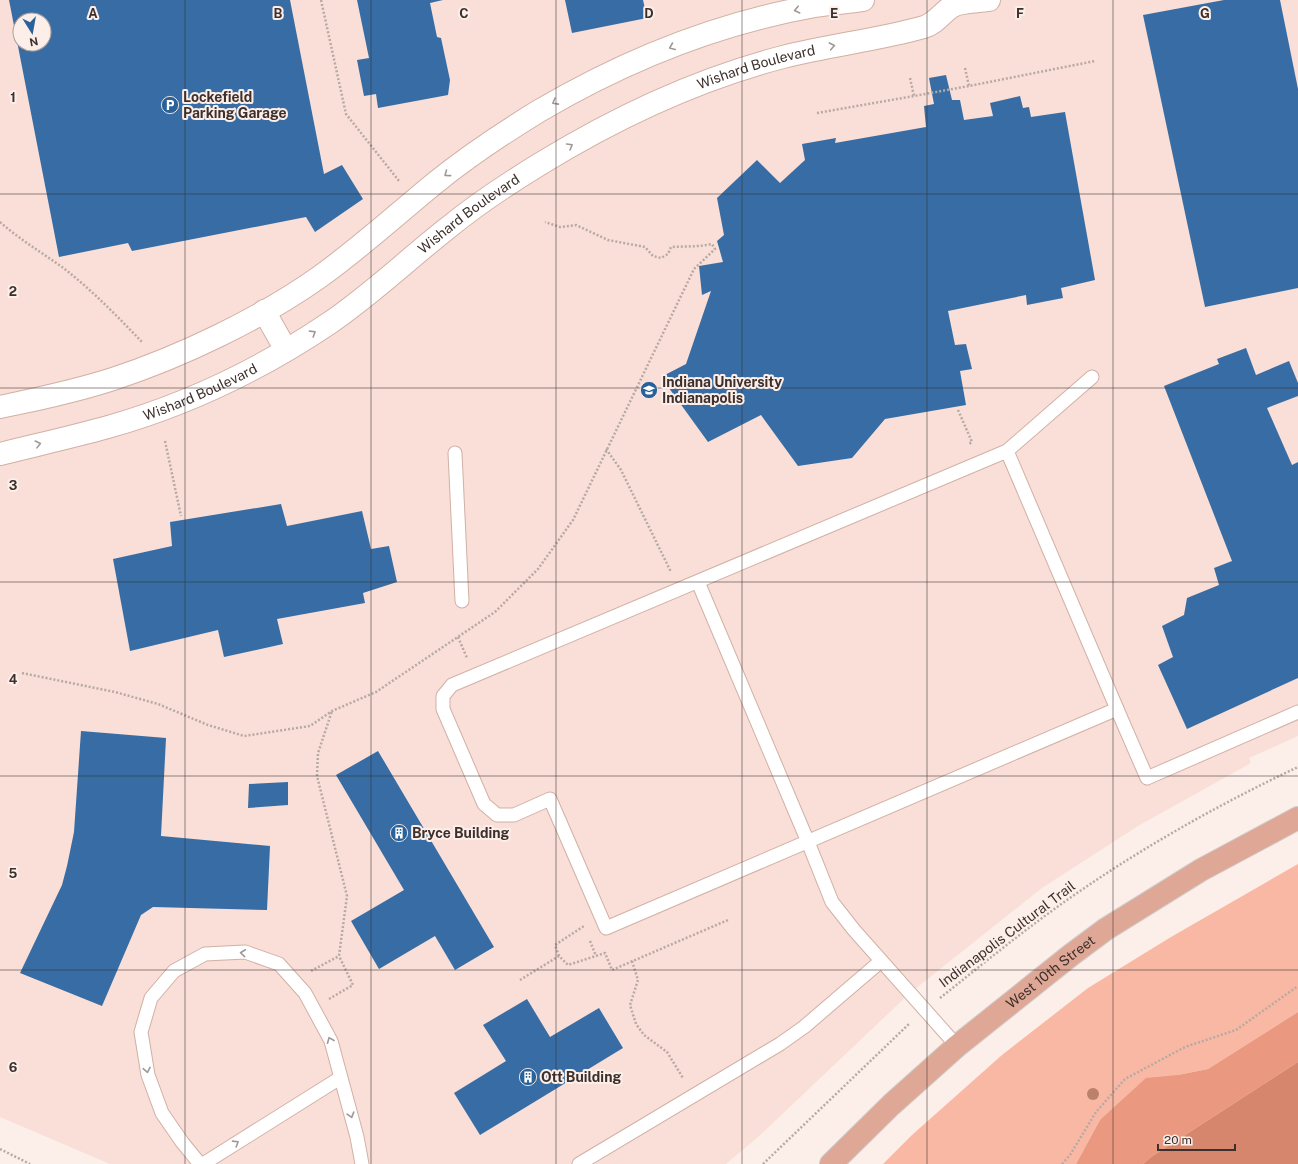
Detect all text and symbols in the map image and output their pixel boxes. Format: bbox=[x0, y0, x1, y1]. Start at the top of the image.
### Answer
one-way arrow bbox=[794, 5, 800, 13]
text: A bbox=[88, 6, 98, 21]
text: B bbox=[274, 6, 283, 21]
text: C bbox=[459, 6, 469, 21]
text: D bbox=[644, 6, 654, 21]
text: E bbox=[830, 6, 838, 21]
text: F bbox=[1016, 6, 1024, 21]
text: G bbox=[1200, 6, 1210, 21]
north arrow bbox=[12, 12, 52, 52]
text: N bbox=[29, 35, 39, 49]
one-way arrow bbox=[669, 42, 676, 50]
street label: Wishard Boulevard bbox=[695, 42, 817, 92]
one-way arrow bbox=[829, 42, 836, 51]
place label: Lockefield Parking Garage bbox=[183, 89, 287, 121]
text: 1 bbox=[10, 90, 16, 105]
parking icon: Lockefield Parking Garage bbox=[160, 95, 180, 115]
one-way arrow bbox=[552, 98, 559, 105]
one-way arrow bbox=[566, 143, 574, 150]
one-way arrow bbox=[444, 170, 451, 177]
street label: Wishard Boulevard bbox=[415, 171, 523, 257]
text: 2 bbox=[9, 284, 17, 299]
one-way arrow bbox=[309, 331, 316, 338]
street label: Wishard Boulevard bbox=[141, 360, 260, 423]
place label: Indiana University Indianapolis bbox=[662, 374, 782, 406]
school or university icon: Indiana University Indianapolis bbox=[639, 380, 659, 400]
one-way arrow bbox=[35, 441, 41, 449]
text: 3 bbox=[9, 478, 18, 493]
text: 4 bbox=[9, 672, 18, 687]
building icon: Bryce Building bbox=[389, 823, 409, 843]
place label: Bryce Building bbox=[412, 825, 510, 841]
text: 5 bbox=[9, 866, 18, 881]
street label: Indianapolis Cultural Trail bbox=[936, 878, 1078, 990]
street label: West 10th Street bbox=[1003, 932, 1098, 1012]
one-way arrow bbox=[240, 949, 246, 958]
one-way arrow bbox=[326, 1037, 334, 1044]
text: 6 bbox=[9, 1060, 18, 1075]
one-way arrow bbox=[143, 1067, 151, 1074]
building icon: Ott Building bbox=[518, 1067, 538, 1087]
place label: Ott Building bbox=[541, 1069, 621, 1085]
one-way arrow bbox=[346, 1112, 355, 1119]
scale bar bbox=[1158, 1126, 1235, 1152]
text: 20 m bbox=[1164, 1133, 1192, 1147]
one-way arrow bbox=[232, 1141, 239, 1148]

